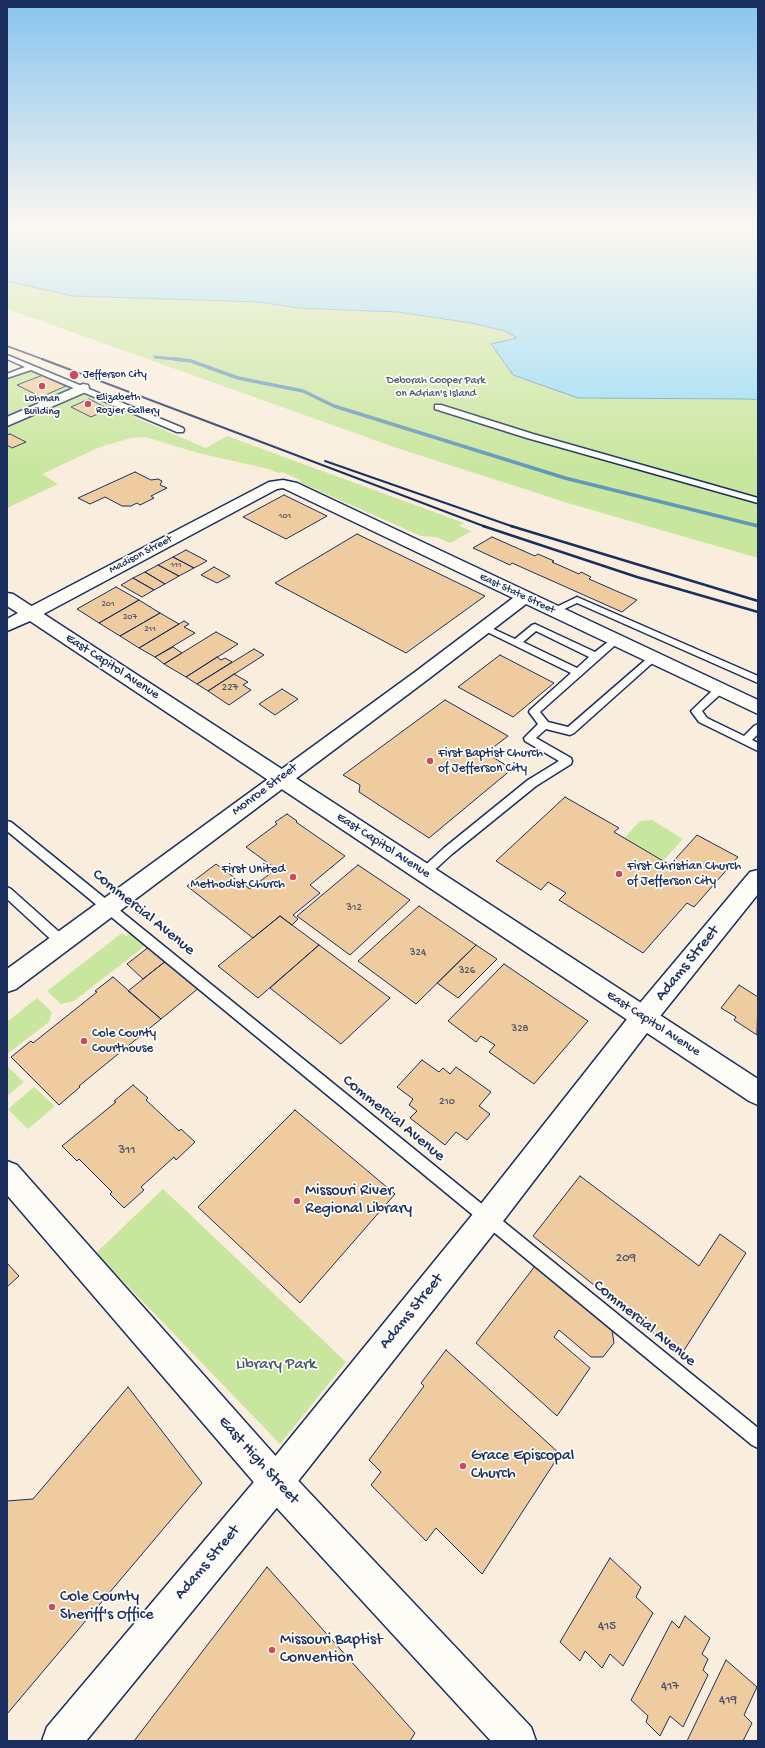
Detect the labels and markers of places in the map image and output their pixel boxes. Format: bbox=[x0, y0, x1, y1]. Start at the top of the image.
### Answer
place label: Jefferson City bbox=[83, 368, 147, 382]
marker: Jefferson City bbox=[68, 369, 80, 381]
marker: Lohman Building bbox=[37, 381, 47, 391]
place label: Elizabeth Rozier Gallery bbox=[96, 391, 160, 417]
place label: Lohman Building bbox=[24, 392, 60, 418]
marker: Elizabeth Rozier Gallery bbox=[83, 399, 93, 409]
place label: First Baptist Church of Jefferson City bbox=[438, 746, 543, 777]
marker: First Baptist Church of Jefferson City bbox=[425, 756, 435, 766]
place label: First Christian Church of Jefferson City bbox=[627, 859, 741, 890]
place label: First United Methodist Church bbox=[190, 862, 285, 893]
marker: First Christian Church of Jefferson City bbox=[614, 869, 624, 879]
marker: First United Methodist Church bbox=[288, 872, 298, 882]
place label: Cole County Courthouse bbox=[92, 1026, 156, 1057]
marker: Cole County Courthouse bbox=[79, 1036, 89, 1046]
place label: Missouri River Regional Library bbox=[305, 1182, 412, 1220]
marker: Missouri River Regional Library bbox=[292, 1196, 302, 1206]
place label: Grace Episcopal Church bbox=[471, 1447, 574, 1485]
marker: Grace Episcopal Church bbox=[458, 1461, 468, 1471]
place label: Cole County Sheriff's Office bbox=[60, 1588, 154, 1626]
marker: Cole County Sheriff's Office bbox=[47, 1602, 57, 1612]
place label: Missouri Baptist Convention bbox=[280, 1631, 382, 1669]
marker: Missouri Baptist Convention bbox=[267, 1645, 277, 1655]

